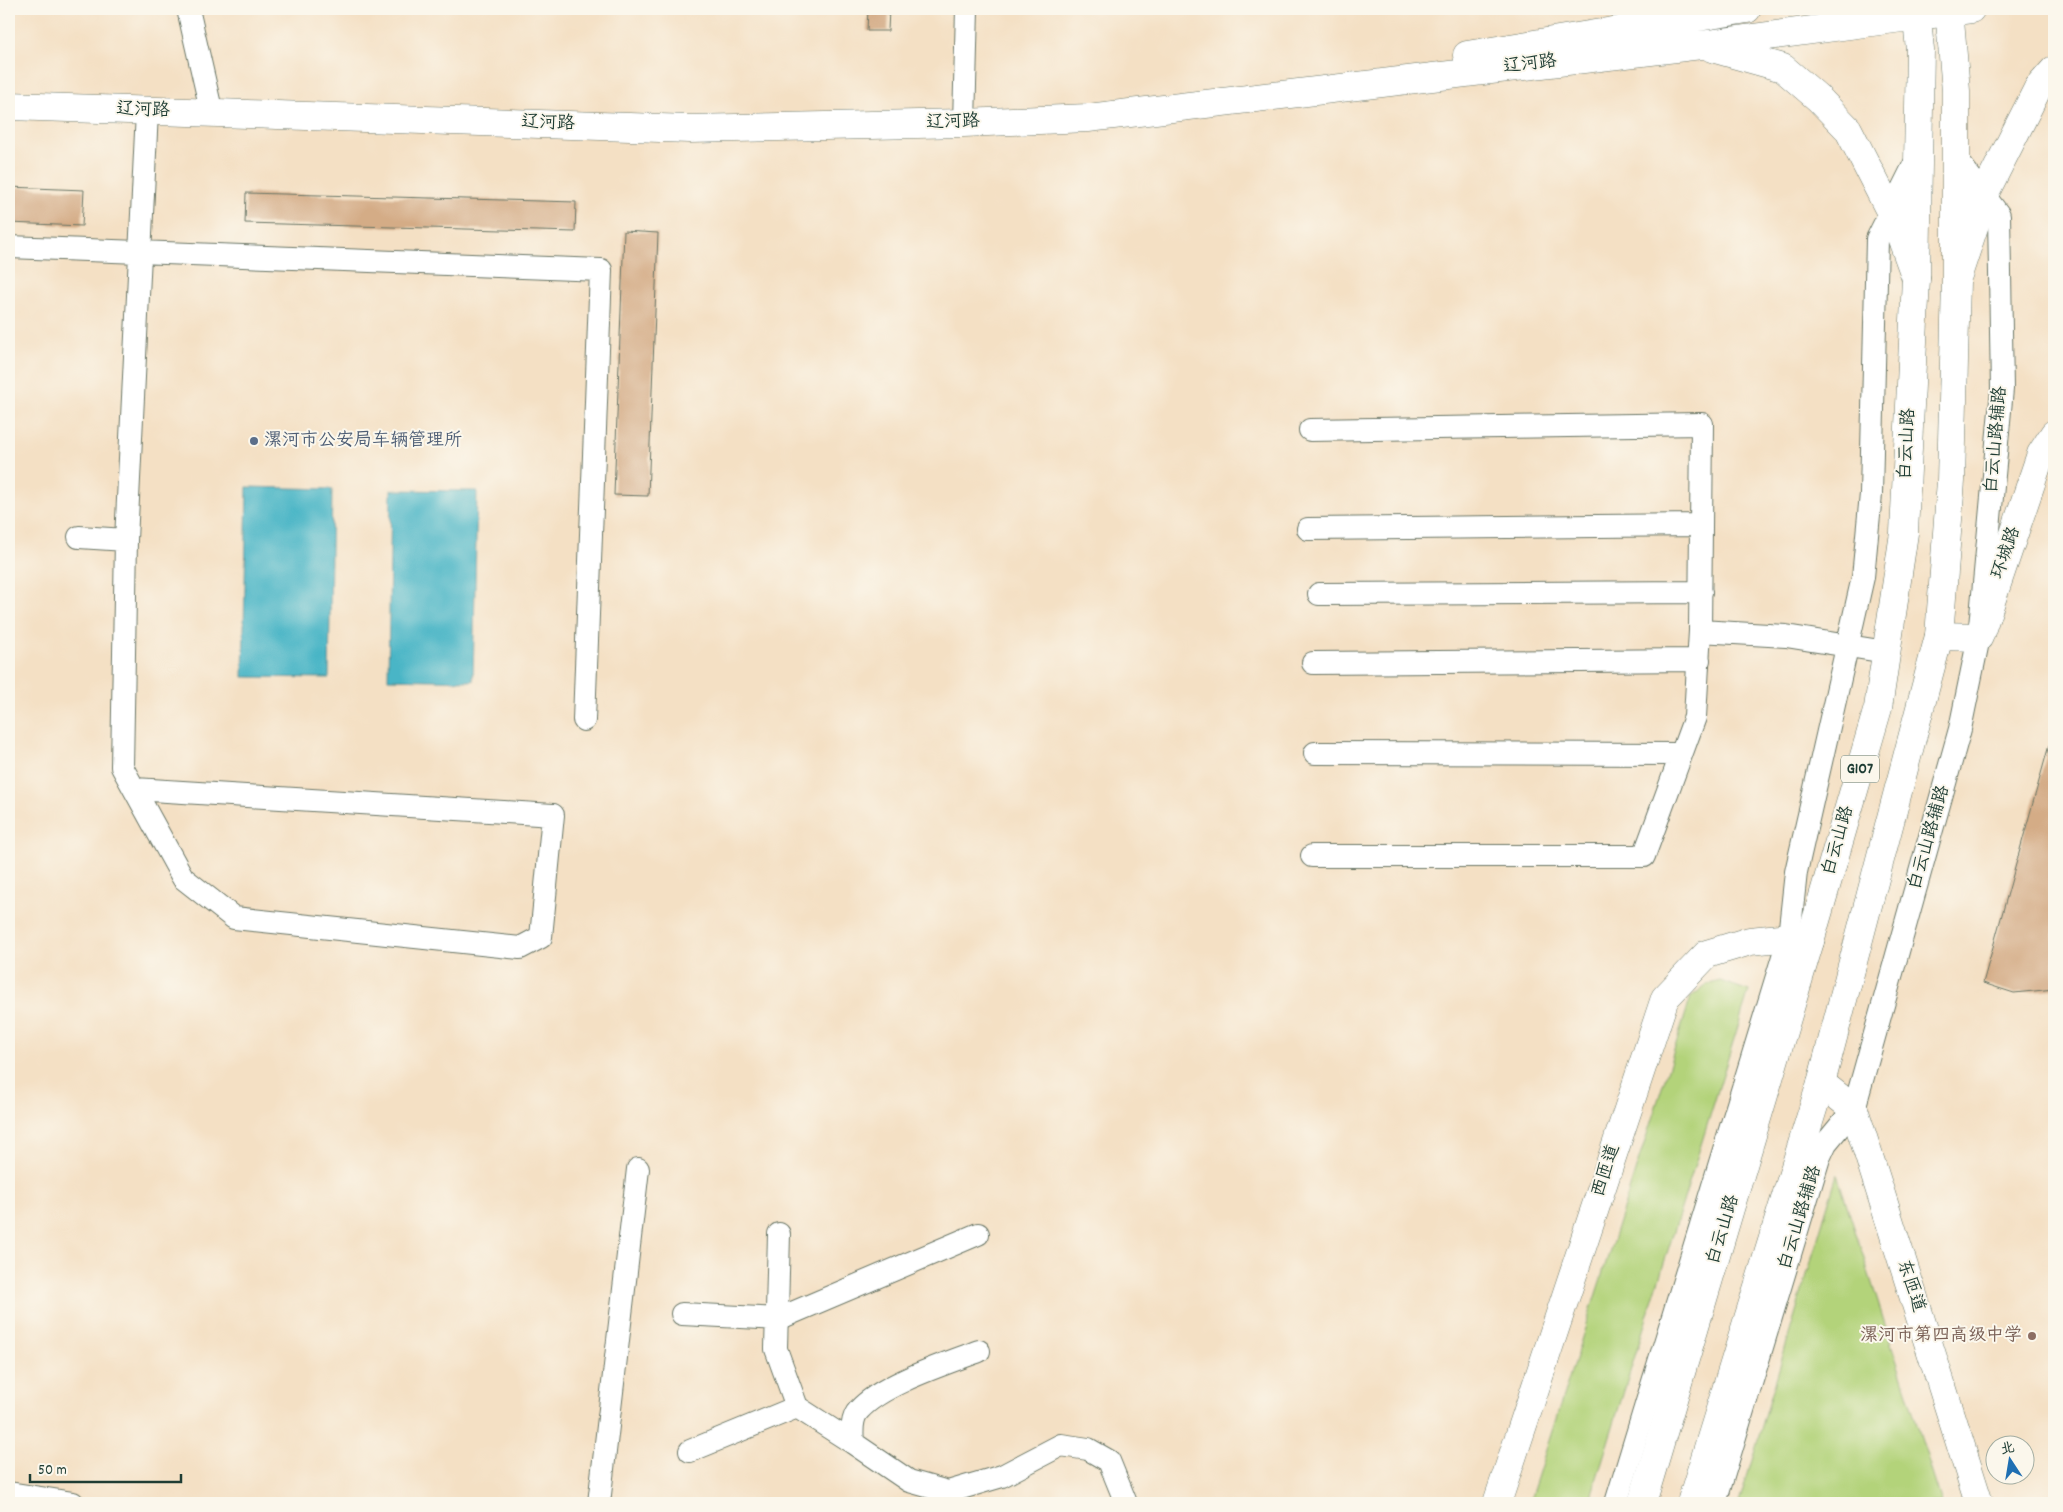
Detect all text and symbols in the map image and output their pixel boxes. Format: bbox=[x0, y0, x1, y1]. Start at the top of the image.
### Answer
street label: 辽河路 bbox=[1502, 49, 1558, 81]
street label: 辽河路 bbox=[116, 98, 170, 124]
street label: 辽河路 bbox=[926, 110, 980, 136]
street label: 辽河路 bbox=[521, 111, 575, 137]
street label: 白云山路辅路 bbox=[1980, 385, 2014, 495]
street label: 白云山路 bbox=[1894, 407, 1922, 481]
place label: 漯河市公安局车辆管理所 bbox=[264, 429, 462, 454]
marker: 漯河市公安局车辆管理所 bbox=[248, 435, 260, 447]
street label: 环城路 bbox=[1986, 523, 2028, 583]
road number: G107 bbox=[1841, 756, 1879, 782]
street label: 白云山路辅路 bbox=[1903, 783, 1957, 893]
street label: 白云山路 bbox=[1817, 803, 1861, 879]
street label: 西匝道 bbox=[1587, 1141, 1627, 1201]
street label: 白云山路辅路 bbox=[1773, 1163, 1829, 1273]
street label: 白云山路 bbox=[1702, 1192, 1746, 1268]
street label: 东匝道 bbox=[1890, 1256, 1930, 1316]
place label: 漯河市第四高级中学 bbox=[1860, 1324, 2022, 1349]
marker: 漯河市第四高级中学 bbox=[2026, 1330, 2038, 1342]
north arrow bbox=[1986, 1434, 2036, 1484]
text: 北 bbox=[1999, 1438, 2017, 1460]
scale bar bbox=[30, 1452, 181, 1484]
text: 50 m bbox=[38, 1460, 67, 1482]

